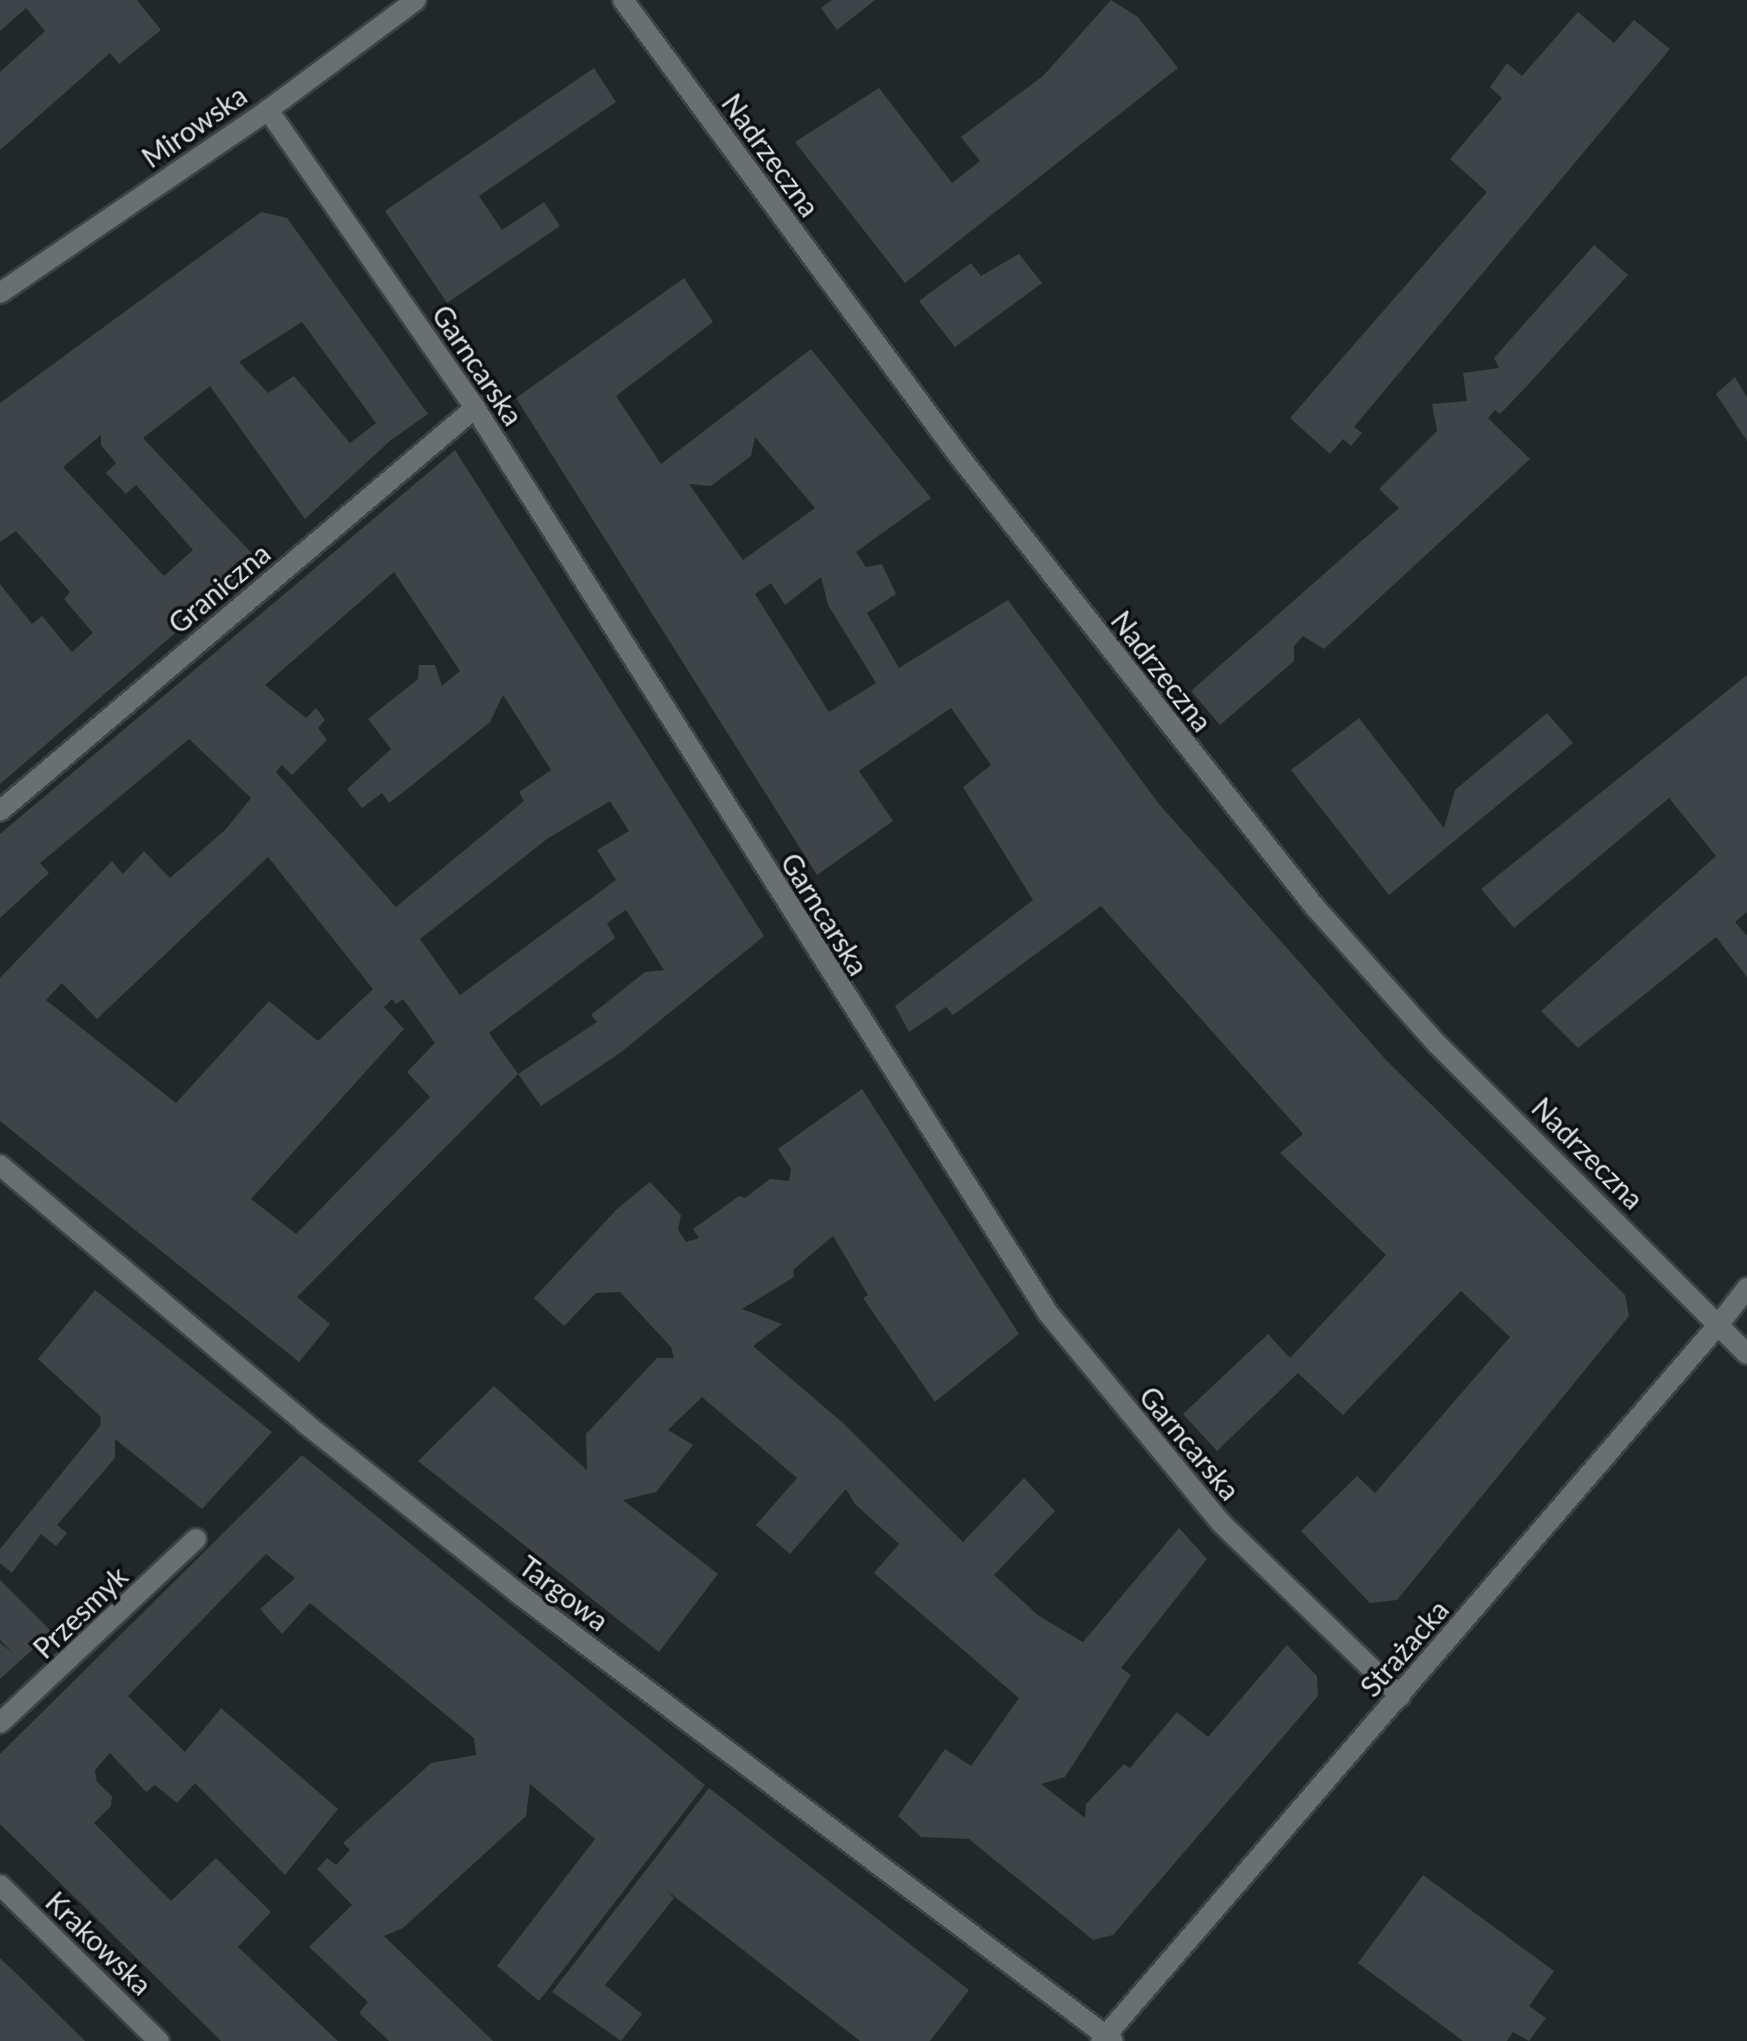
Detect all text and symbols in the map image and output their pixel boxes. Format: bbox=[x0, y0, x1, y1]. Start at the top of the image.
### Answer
street label: Mirowska bbox=[135, 78, 253, 174]
street label: Nadrzeczna bbox=[715, 87, 827, 223]
street label: Garncarska bbox=[426, 299, 530, 431]
street label: Graniczna bbox=[161, 536, 277, 640]
street label: Nadrzeczna bbox=[1105, 604, 1219, 738]
street label: Garncarska bbox=[774, 847, 876, 981]
street label: Nadrzeczna bbox=[1525, 1090, 1651, 1216]
street label: Garncarska bbox=[1133, 1379, 1247, 1507]
street label: Targowa bbox=[513, 1549, 615, 1637]
street label: Przesmyk bbox=[26, 1559, 134, 1665]
street label: Strażacka bbox=[1353, 1593, 1455, 1703]
street label: Krakowska bbox=[39, 1884, 159, 2002]

